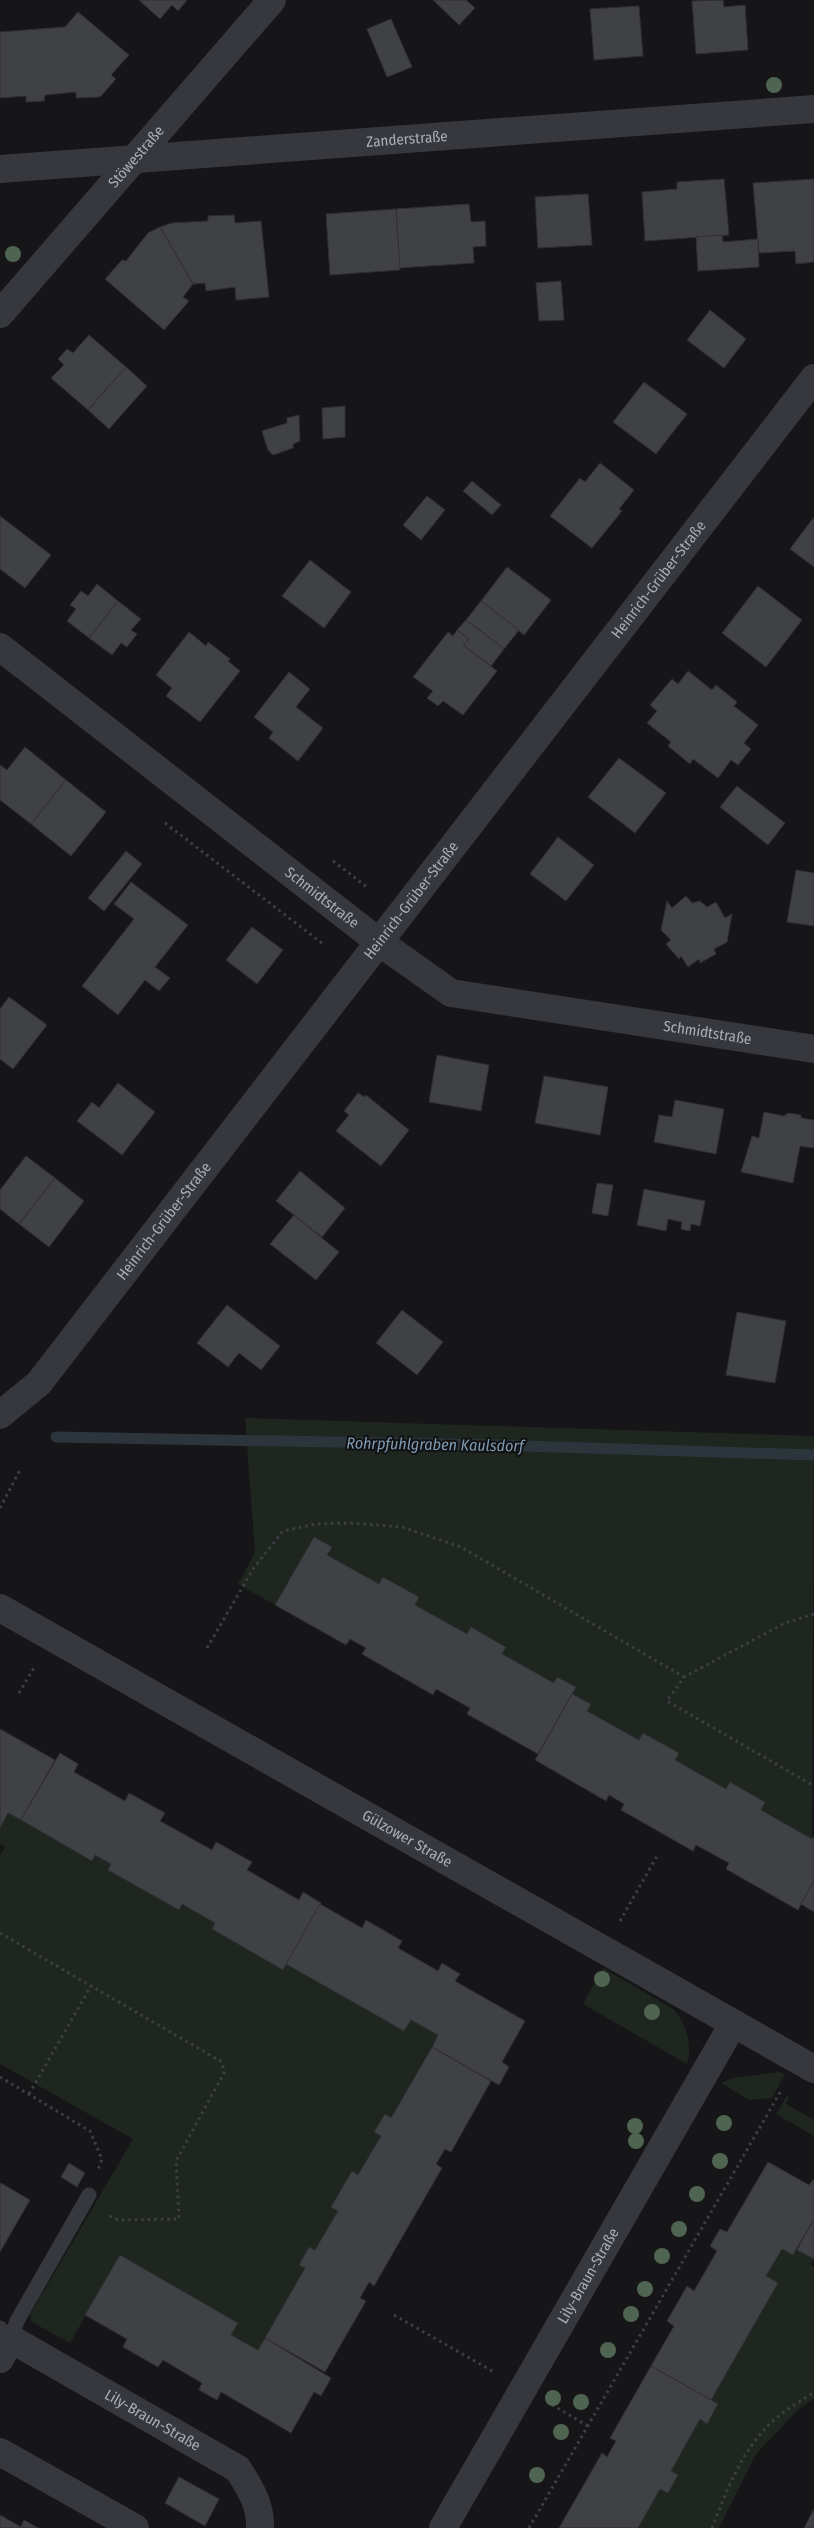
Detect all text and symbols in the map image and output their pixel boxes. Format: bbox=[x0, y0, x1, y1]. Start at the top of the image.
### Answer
street label: Stöwestraße bbox=[104, 122, 168, 191]
street label: Zanderstraße bbox=[366, 127, 448, 151]
street label: Heinrich-Grüber-Straße bbox=[607, 517, 710, 642]
street label: Heinrich-Grüber-Straße bbox=[360, 838, 462, 963]
street label: Schmidtstraße bbox=[281, 863, 363, 932]
street label: Schmidtstraße bbox=[662, 1017, 753, 1048]
street label: Heinrich-Grüber-Straße bbox=[113, 1159, 215, 1283]
water label: Rohrpfuhlgraben Kaulsdorf bbox=[346, 1433, 526, 1456]
street label: Gülzower Straße bbox=[359, 1806, 455, 1871]
street label: Lily-Braun-Straße bbox=[554, 2225, 623, 2327]
street label: Lily-Braun-Straße bbox=[102, 2386, 204, 2455]

